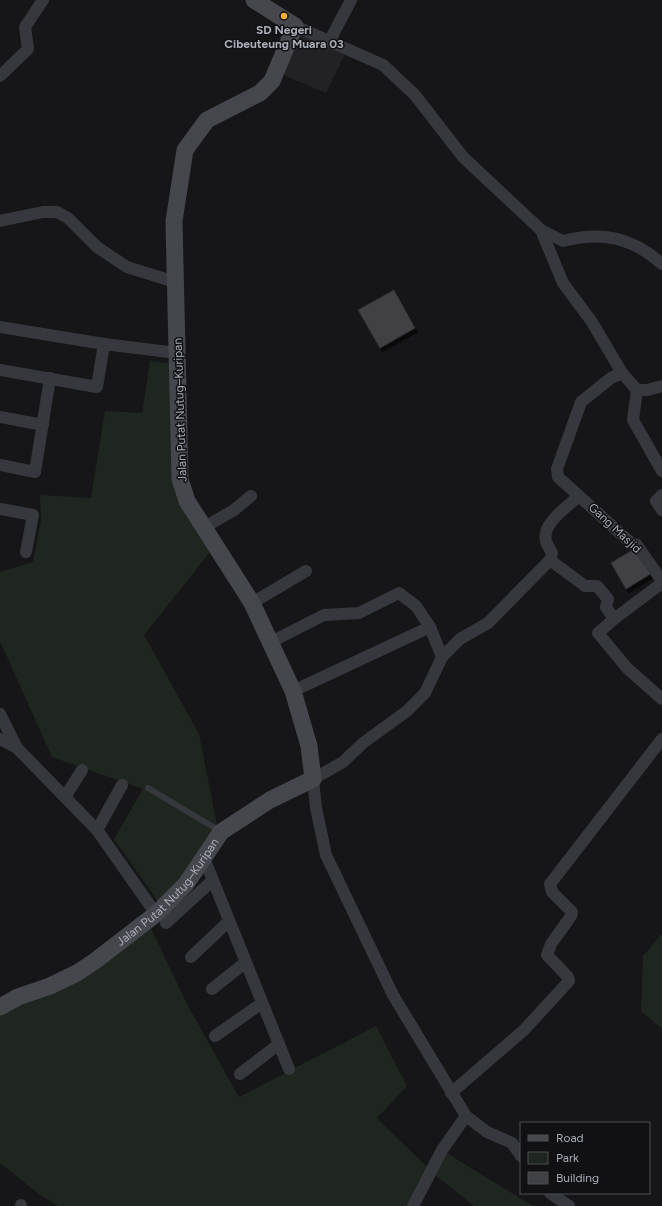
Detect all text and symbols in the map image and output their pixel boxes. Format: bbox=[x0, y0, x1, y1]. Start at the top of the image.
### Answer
marker: SD Negeri Cibeuteung Muara 03 bbox=[279, 11, 289, 21]
place label: SD Negeri Cibeuteung Muara 03 bbox=[224, 23, 344, 51]
street label: Jalan Putat Nutug–Kuripan bbox=[170, 337, 190, 482]
street label: Gang Masjid bbox=[586, 500, 644, 556]
street label: Jalan Putat Nutug–Kuripan bbox=[114, 835, 222, 949]
legend bbox=[520, 1122, 650, 1194]
text: Road bbox=[556, 1131, 584, 1145]
text: Park bbox=[556, 1151, 579, 1165]
text: Building bbox=[556, 1171, 599, 1185]

